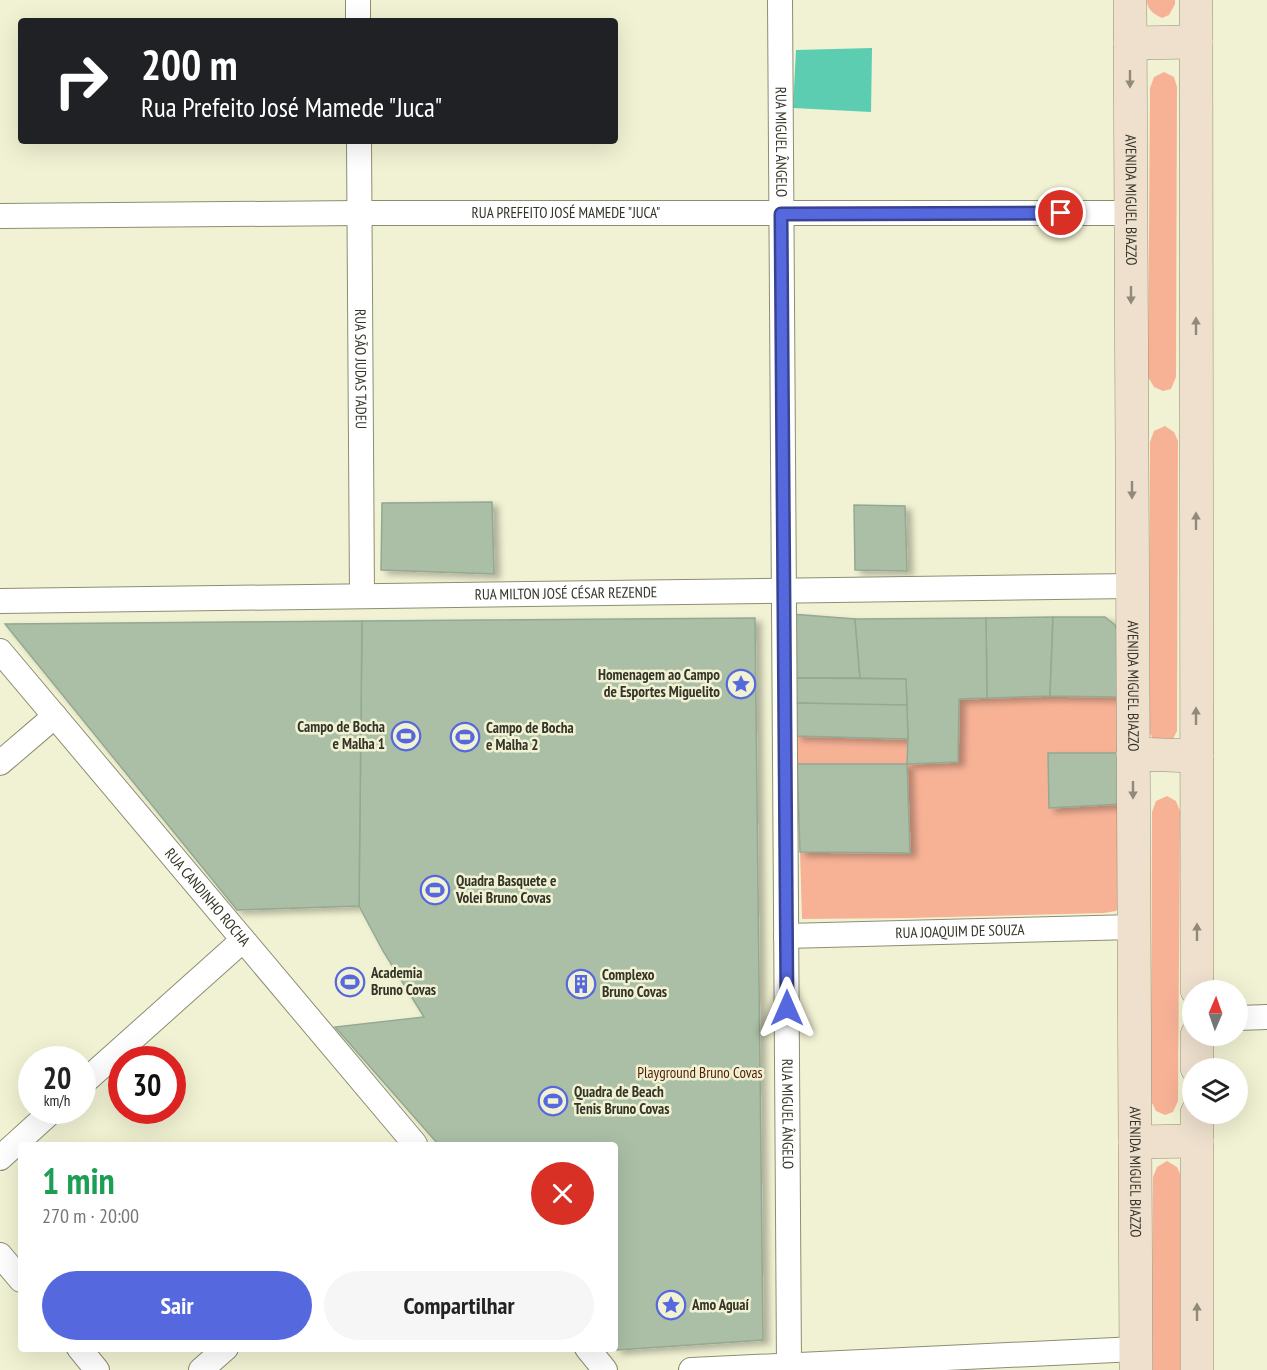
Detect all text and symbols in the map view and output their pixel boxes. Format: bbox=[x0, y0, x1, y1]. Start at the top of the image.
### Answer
text: 200 m bbox=[141, 37, 238, 92]
icon: right bbox=[42, 42, 120, 120]
one-way arrow bbox=[1125, 70, 1135, 89]
street label: RUA MIGUEL ÂNGELO bbox=[772, 87, 791, 197]
text: Rua Prefeito José Mamede "Juca" bbox=[141, 90, 442, 124]
street label: AVENIDA MIGUEL BIAZZO bbox=[1122, 135, 1141, 265]
pin bbox=[1035, 187, 1086, 238]
icon: arrive bbox=[1044, 196, 1077, 229]
street label: RUA PREFEITO JOSÉ MAMEDE "JUCA" bbox=[472, 203, 660, 222]
one-way arrow bbox=[1126, 286, 1136, 305]
street label: RUA SÃO JUDAS TADEU bbox=[351, 309, 371, 429]
one-way arrow bbox=[1191, 316, 1201, 335]
one-way arrow bbox=[1127, 481, 1137, 500]
one-way arrow bbox=[1191, 511, 1201, 530]
street label: RUA MILTON JOSÉ CÉSAR REZENDE bbox=[475, 582, 657, 604]
street label: AVENIDA MIGUEL BIAZZO bbox=[1124, 621, 1143, 751]
place label: Homenagem ao Campo de Esportes Miguelito bbox=[598, 665, 720, 701]
place icon: Homenagem ao Campo de Esportes Miguelito bbox=[725, 668, 757, 700]
one-way arrow bbox=[1192, 706, 1201, 725]
place label: Campo de Bocha e Malha 1 bbox=[297, 717, 385, 753]
place label: Campo de Bocha e Malha 2 bbox=[486, 718, 574, 754]
sports icon: Campo de Bocha e Malha 1 bbox=[390, 720, 422, 752]
sports icon: Campo de Bocha e Malha 2 bbox=[449, 721, 481, 753]
one-way arrow bbox=[1128, 781, 1138, 800]
street label: RUA CANDINHO ROCHA bbox=[161, 844, 255, 951]
place label: Quadra Basquete e Volei Bruno Covas bbox=[455, 871, 556, 907]
sports icon: Quadra Basquete e Volei Bruno Covas bbox=[419, 874, 451, 906]
street label: RUA JOAQUIM DE SOUZA bbox=[895, 920, 1026, 942]
one-way arrow bbox=[1192, 922, 1202, 941]
place label: Academia Bruno Covas bbox=[370, 963, 436, 999]
place label: Complexo Bruno Covas bbox=[602, 965, 667, 1001]
sports icon: Academia Bruno Covas bbox=[334, 966, 366, 998]
building icon: Complexo Bruno Covas bbox=[565, 968, 597, 1000]
position arrow bbox=[755, 976, 819, 1040]
north arrow bbox=[1182, 980, 1248, 1046]
map controls bbox=[1182, 980, 1248, 1124]
speed limit sign: 30 bbox=[108, 1046, 186, 1124]
text: 20 bbox=[43, 1058, 71, 1097]
button: layers bbox=[1182, 1058, 1248, 1124]
street label: RUA MIGUEL ÂNGELO bbox=[778, 1059, 798, 1169]
park label: Playground Bruno Covas bbox=[637, 1063, 763, 1082]
place label: Quadra de Beach Tenis Bruno Covas bbox=[574, 1082, 670, 1118]
sports icon: Quadra de Beach Tenis Bruno Covas bbox=[537, 1085, 569, 1117]
text: km/h bbox=[44, 1091, 70, 1110]
street label: AVENIDA MIGUEL BIAZZO bbox=[1126, 1107, 1145, 1237]
text: 1 min bbox=[42, 1157, 115, 1204]
button: close bbox=[531, 1162, 594, 1225]
text: 270 m · 20:00 bbox=[42, 1203, 139, 1229]
button: Sair bbox=[42, 1271, 312, 1340]
button: Compartilhar bbox=[324, 1271, 594, 1340]
place icon: Amo Aguaí bbox=[655, 1289, 687, 1321]
place label: Amo Aguaí bbox=[691, 1295, 750, 1314]
one-way arrow bbox=[1192, 1302, 1202, 1321]

